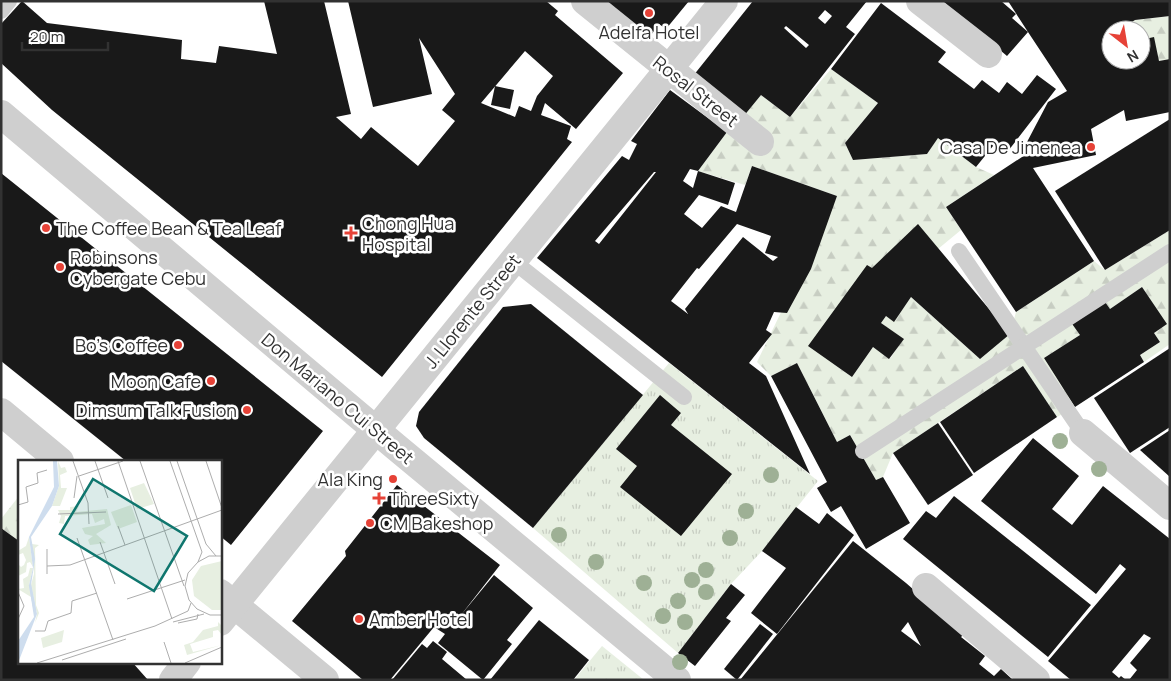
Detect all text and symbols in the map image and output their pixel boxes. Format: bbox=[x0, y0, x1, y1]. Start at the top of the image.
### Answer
marker: Adelfa Hotel bbox=[643, 7, 655, 19]
scale bar bbox=[22, 20, 109, 52]
place label: Adelfa Hotel bbox=[598, 20, 700, 44]
north arrow bbox=[1101, 20, 1151, 70]
text: 20 m bbox=[30, 26, 63, 47]
text: N bbox=[1124, 46, 1142, 67]
street label: Rosal Street bbox=[648, 50, 744, 132]
place label: Casa De Jimenea bbox=[940, 135, 1081, 159]
marker: Casa De Jimenea bbox=[1085, 141, 1097, 153]
place label: Chong Hua Hospital bbox=[362, 211, 454, 256]
place label: The Coffee Bean & Tea Leaf bbox=[56, 216, 282, 240]
marker: The Coffee Bean & Tea Leaf bbox=[40, 222, 52, 234]
marker: Chong Hua Hospital bbox=[344, 226, 358, 240]
place label: Robinsons Cybergate Cebu bbox=[70, 245, 206, 290]
street label: J. Llorente Street bbox=[418, 249, 526, 373]
marker: Robinsons Cybergate Cebu bbox=[54, 261, 66, 273]
street label: Don Mariano Cui Street bbox=[257, 327, 419, 469]
place label: Bo's Coffee bbox=[75, 333, 168, 357]
marker: Bo's Coffee bbox=[172, 339, 184, 351]
place label: Moon Cafe bbox=[111, 369, 201, 393]
marker: Moon Cafe bbox=[205, 375, 217, 387]
place label: Dimsum Talk Fusion bbox=[75, 398, 237, 422]
marker: Dimsum Talk Fusion bbox=[241, 404, 253, 416]
inset map bbox=[18, 460, 221, 664]
place label: Ala King bbox=[318, 467, 383, 491]
marker: Ala King bbox=[387, 473, 399, 485]
place label: ThreeSixty bbox=[389, 486, 480, 510]
marker: ThreeSixty bbox=[373, 492, 385, 504]
place label: CM Bakeshop bbox=[380, 511, 493, 535]
marker: CM Bakeshop bbox=[364, 517, 376, 529]
place label: Amber Hotel bbox=[369, 607, 471, 631]
marker: Amber Hotel bbox=[353, 613, 365, 625]

